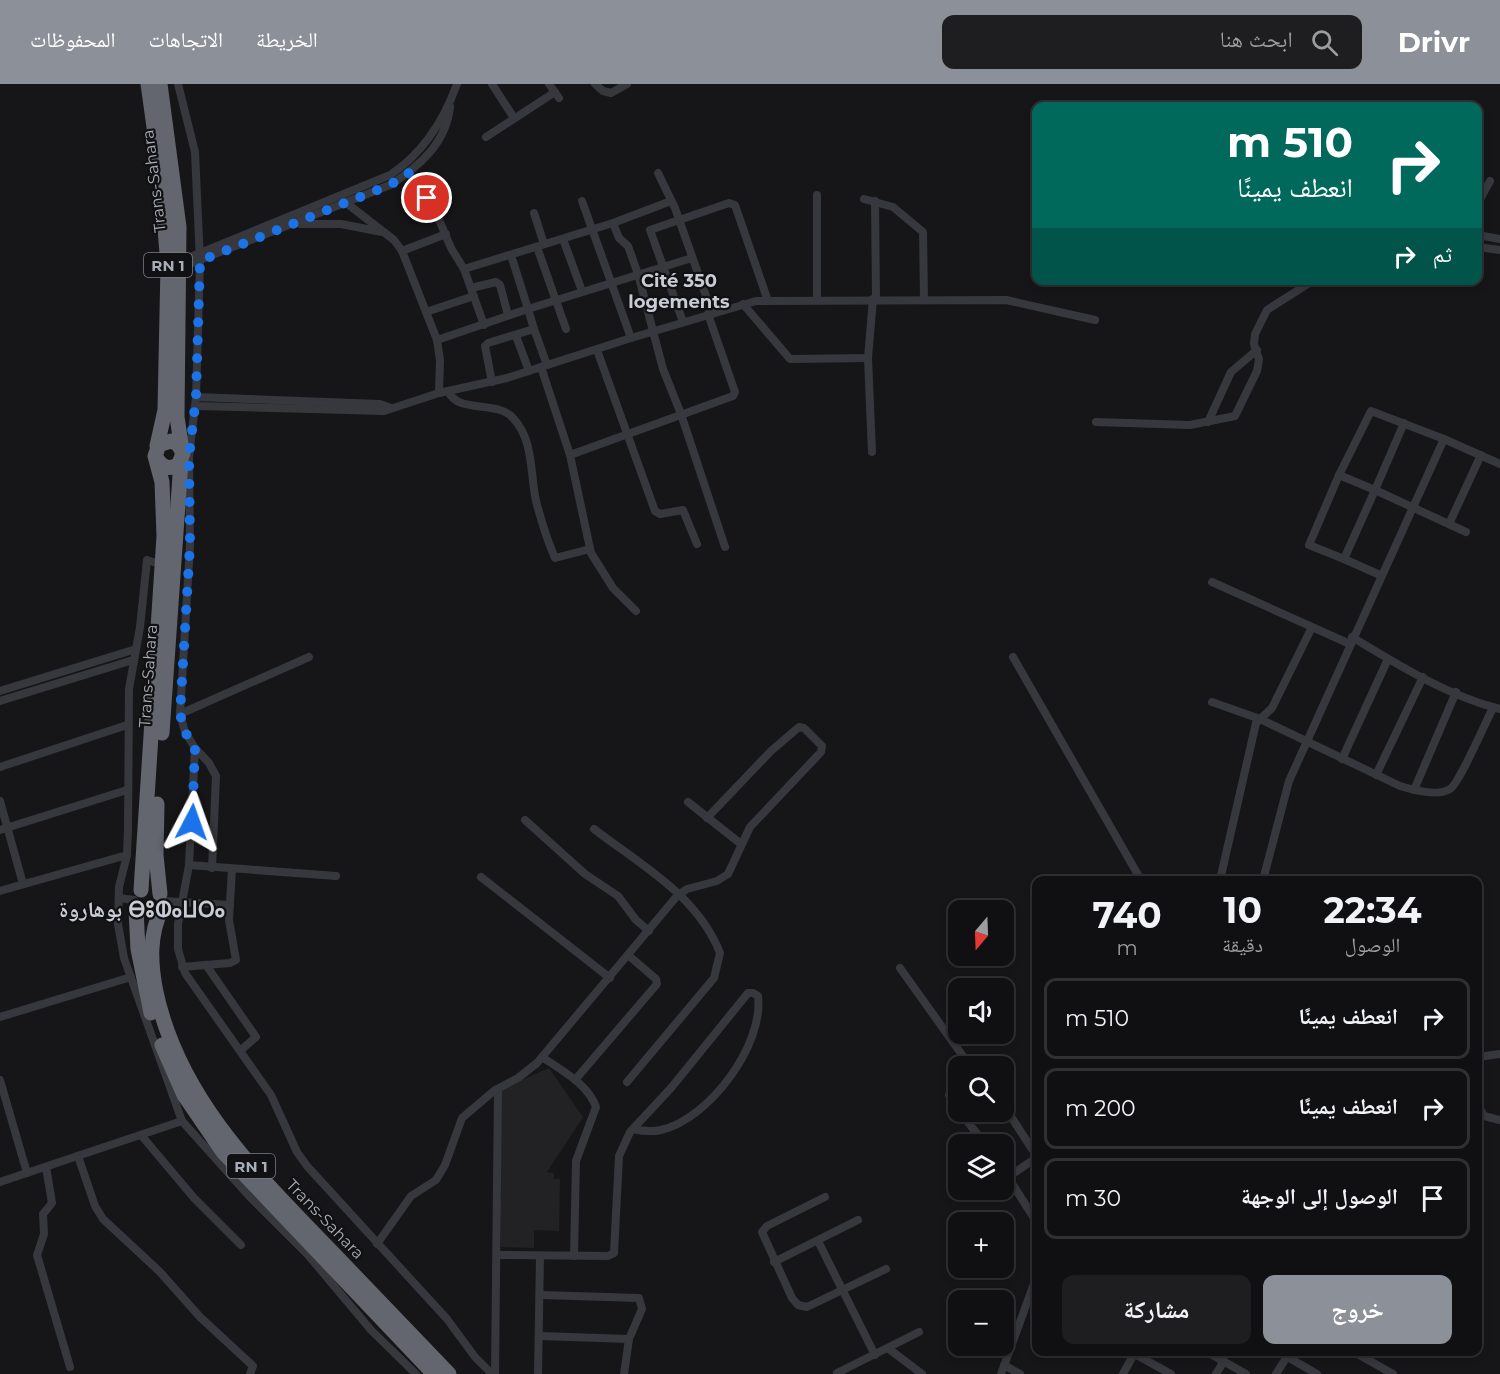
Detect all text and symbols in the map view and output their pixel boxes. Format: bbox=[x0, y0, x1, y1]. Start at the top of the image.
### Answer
search box bbox=[942, 15, 1362, 69]
text: Drivr bbox=[1398, 25, 1470, 59]
text: ابحث هنا bbox=[1220, 26, 1293, 53]
icon: search bbox=[1308, 26, 1341, 59]
text: المحفوظات bbox=[30, 27, 115, 52]
text: الاتجاهات bbox=[148, 27, 223, 52]
text: الخريطة bbox=[256, 27, 318, 52]
text: 510 m bbox=[1227, 116, 1353, 168]
icon: right bbox=[1374, 126, 1452, 204]
street label: Trans-Sahara bbox=[138, 129, 170, 233]
text: انعطف يمينًا bbox=[1237, 171, 1353, 204]
pin bbox=[401, 172, 452, 223]
icon: arrive bbox=[410, 181, 443, 214]
icon: right bbox=[1388, 240, 1421, 273]
text: ثم bbox=[1433, 241, 1452, 268]
road number: RN 1 bbox=[144, 253, 192, 277]
district label: Cité 350 logements bbox=[628, 270, 730, 313]
street label: Trans-Sahara bbox=[135, 624, 161, 728]
position arrow bbox=[160, 790, 224, 854]
text: 10 bbox=[1223, 888, 1262, 932]
text: 22:34 bbox=[1323, 888, 1421, 932]
text: 740 bbox=[1093, 893, 1162, 937]
district label: بوهاروة ⴱⵓⵀⴰⵡⵔⴰ bbox=[59, 896, 225, 923]
north arrow bbox=[948, 900, 1014, 966]
map controls bbox=[948, 900, 1014, 1356]
text: دقيقة bbox=[1222, 933, 1263, 957]
text: الوصول bbox=[1345, 933, 1400, 957]
text: m bbox=[1117, 936, 1138, 960]
button: sound bbox=[948, 978, 1014, 1044]
icon: right bbox=[1416, 1002, 1449, 1035]
text: انعطف يمينًا bbox=[1298, 1003, 1398, 1030]
text: 510 m bbox=[1065, 1005, 1129, 1032]
button: search bbox=[948, 1056, 1014, 1122]
icon: right bbox=[1416, 1092, 1449, 1125]
text: انعطف يمينًا bbox=[1298, 1093, 1398, 1120]
text: 200 m bbox=[1065, 1095, 1136, 1122]
button: layers bbox=[948, 1134, 1014, 1200]
road number: RN 1 bbox=[227, 1154, 275, 1178]
street label: Trans-Sahara bbox=[282, 1175, 368, 1263]
icon: arrive bbox=[1416, 1182, 1449, 1215]
text: الوصول إلى الوجهة bbox=[1241, 1183, 1398, 1210]
text: 30 m bbox=[1065, 1185, 1121, 1212]
button: + bbox=[948, 1212, 1014, 1278]
button: مشاركة bbox=[1062, 1275, 1251, 1344]
button: خروج bbox=[1263, 1275, 1452, 1344]
button: − bbox=[948, 1290, 1014, 1356]

